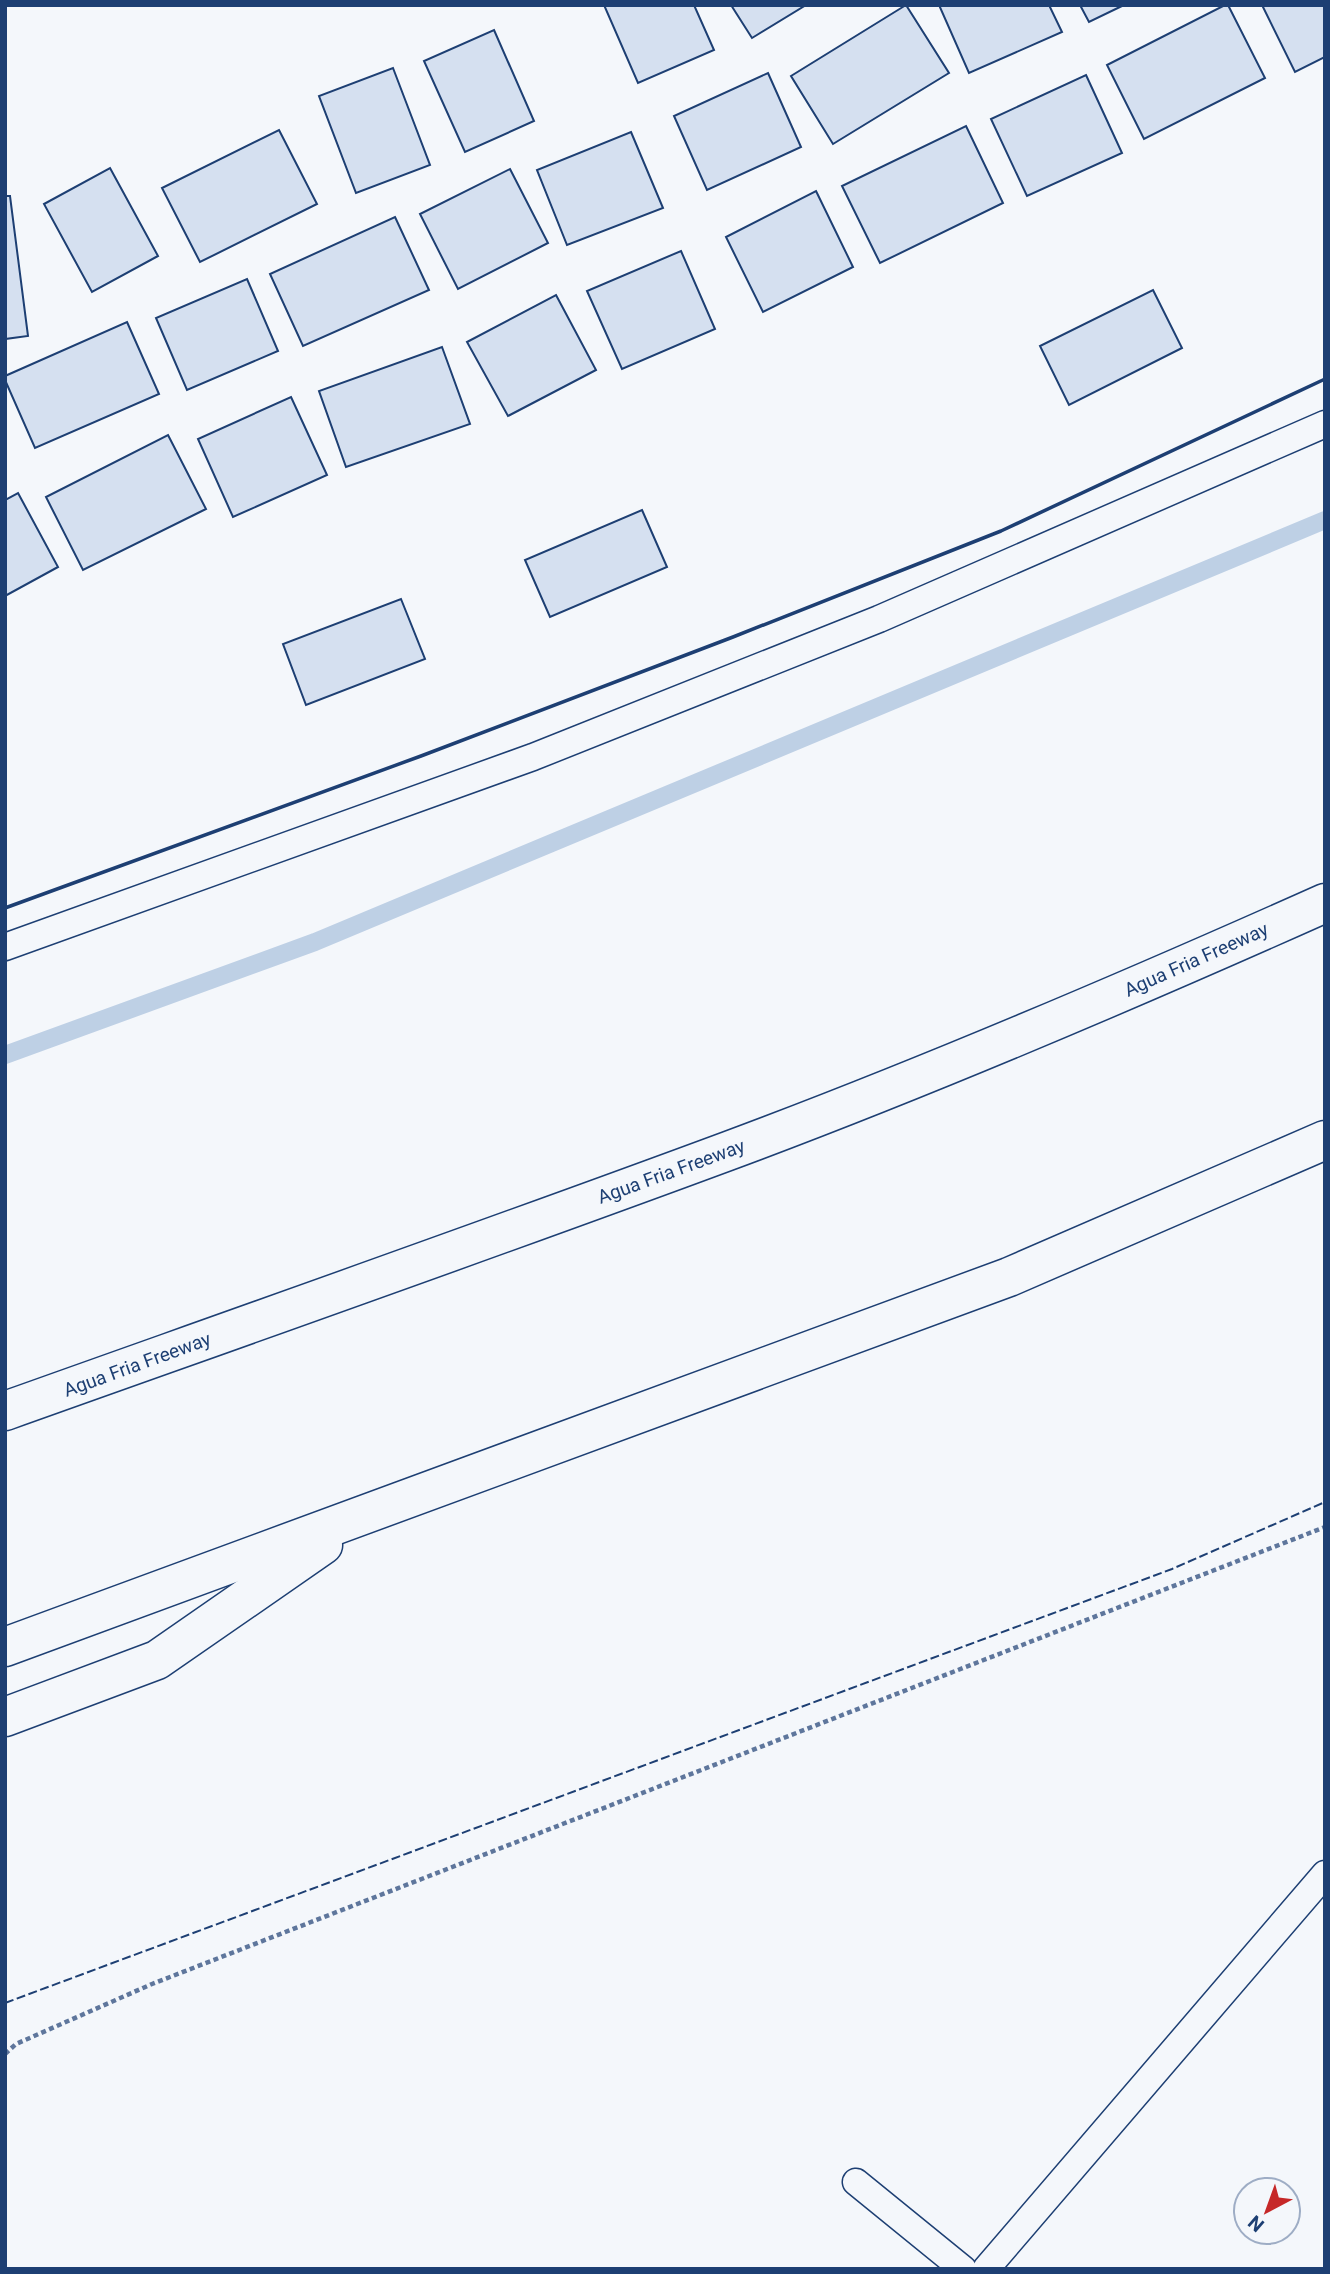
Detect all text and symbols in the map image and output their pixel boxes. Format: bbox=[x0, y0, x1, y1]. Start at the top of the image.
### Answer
street label: Agua Fria Freeway bbox=[1121, 917, 1272, 1002]
street label: Agua Fria Freeway bbox=[594, 1134, 748, 1209]
street label: Agua Fria Freeway bbox=[60, 1327, 214, 1402]
north arrow bbox=[1232, 2176, 1302, 2246]
text: N bbox=[1244, 2210, 1269, 2237]

